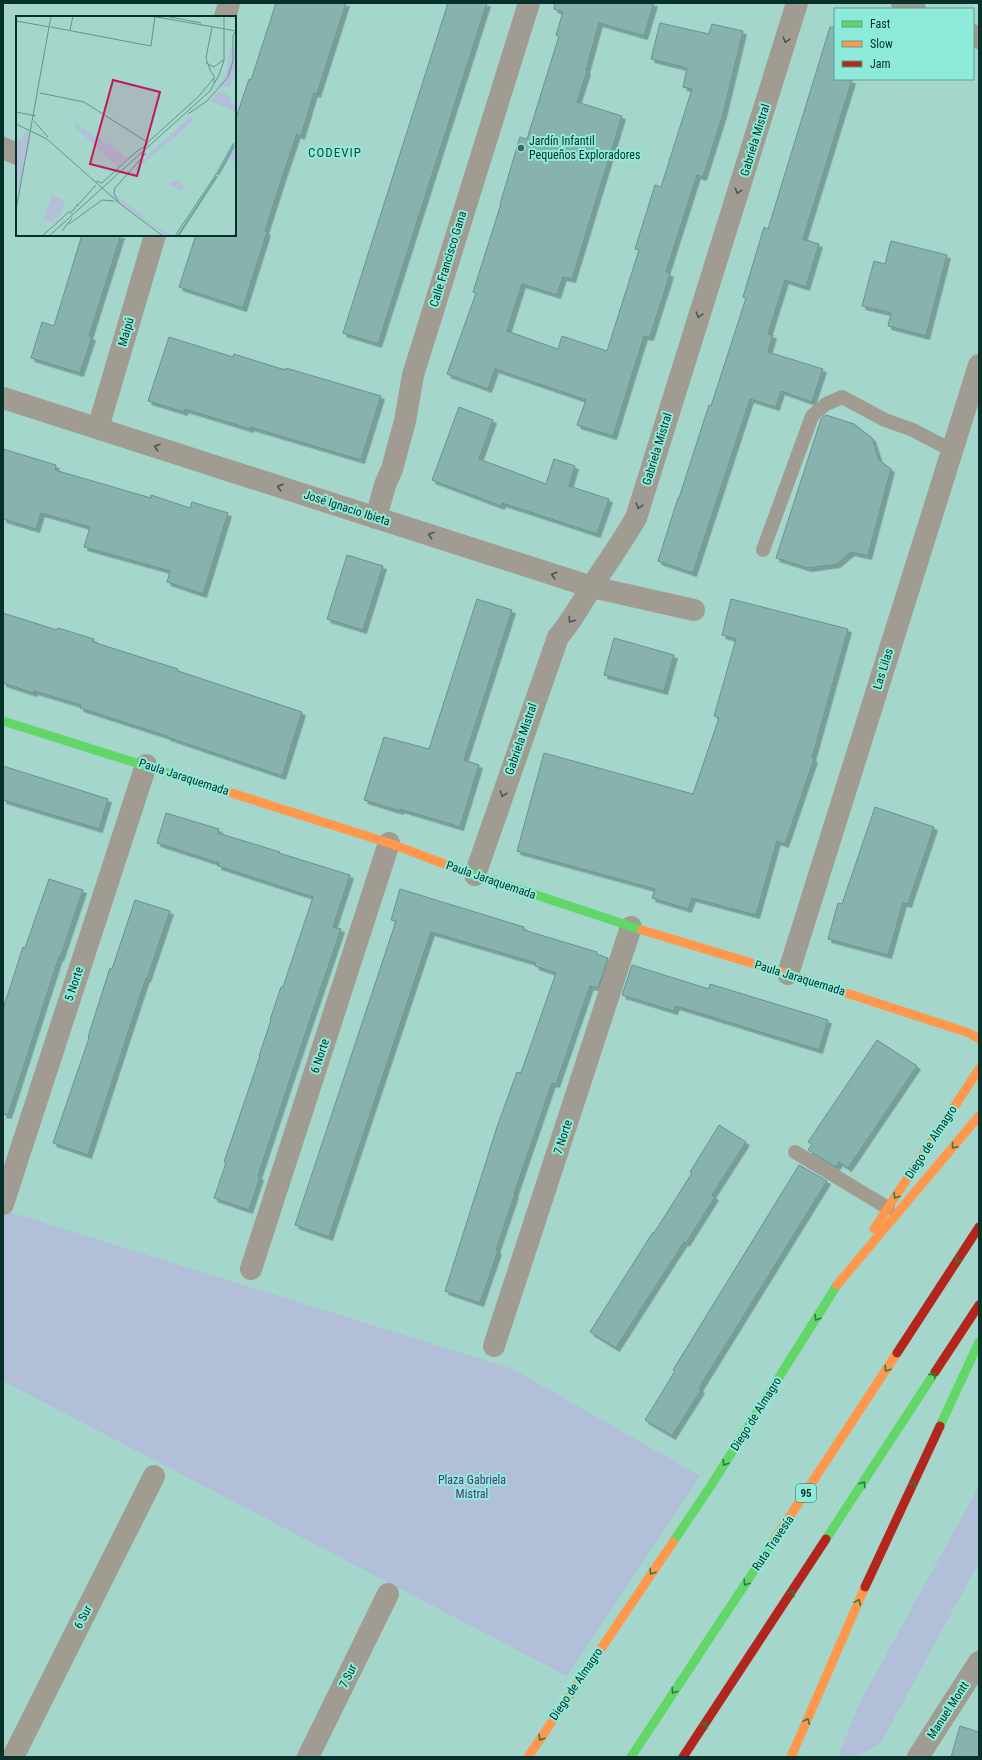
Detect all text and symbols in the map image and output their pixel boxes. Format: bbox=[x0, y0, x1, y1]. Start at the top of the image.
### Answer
legend bbox=[834, 8, 974, 80]
inset map bbox=[16, 16, 236, 236]
text: Fast bbox=[870, 17, 891, 31]
one-way arrow bbox=[782, 37, 791, 44]
text: Slow bbox=[870, 37, 893, 51]
text: Jam bbox=[870, 57, 891, 71]
street label: Gabriela Mistral bbox=[737, 102, 773, 178]
place label: Jardín Infantil Pequeños Exploradores bbox=[529, 134, 640, 162]
marker: Jardín Infantil Pequeños Exploradores bbox=[516, 143, 526, 153]
district label: CODEVIP bbox=[308, 145, 362, 160]
one-way arrow bbox=[734, 187, 743, 194]
street label: Calle Francisco Gana bbox=[427, 209, 469, 309]
one-way arrow bbox=[696, 311, 704, 318]
street label: Maipú bbox=[115, 316, 137, 348]
street label: Gabriela Mistral bbox=[639, 411, 675, 487]
one-way arrow bbox=[153, 443, 160, 452]
one-way arrow bbox=[277, 483, 284, 492]
street label: José Ignacio Ibieta bbox=[302, 487, 392, 529]
one-way arrow bbox=[636, 502, 644, 509]
one-way arrow bbox=[427, 531, 434, 540]
one-way arrow bbox=[551, 571, 558, 580]
one-way arrow bbox=[569, 616, 576, 623]
street label: Las Lilas bbox=[870, 647, 896, 691]
street label: Gabriela Mistral bbox=[502, 701, 540, 777]
street label: Paula Jaraquemada bbox=[137, 756, 231, 798]
one-way arrow bbox=[499, 790, 507, 797]
street label: Paula Jaraquemada bbox=[444, 858, 538, 902]
street label: Paula Jaraquemada bbox=[753, 958, 847, 999]
street label: 5 Norte bbox=[62, 965, 86, 1003]
street label: 6 Norte bbox=[308, 1037, 332, 1075]
street label: Diego de Almagro bbox=[902, 1103, 960, 1181]
street label: 7 Norte bbox=[551, 1118, 575, 1156]
one-way arrow bbox=[951, 1141, 958, 1149]
one-way arrow bbox=[894, 1191, 901, 1198]
one-way arrow bbox=[955, 1256, 963, 1263]
one-way arrow bbox=[814, 1314, 821, 1321]
one-way arrow bbox=[884, 1365, 892, 1372]
one-way arrow bbox=[929, 1372, 936, 1379]
street label: Diego de Almagro bbox=[728, 1375, 784, 1453]
one-way arrow bbox=[722, 1459, 729, 1466]
park label: Plaza Gabriela Mistral bbox=[438, 1473, 506, 1501]
one-way arrow bbox=[858, 1481, 865, 1488]
one-way arrow bbox=[908, 1481, 915, 1488]
road number: 95 bbox=[796, 1484, 816, 1502]
street label: Ruta Travesía bbox=[749, 1513, 797, 1573]
one-way arrow bbox=[650, 1567, 657, 1574]
one-way arrow bbox=[744, 1579, 751, 1586]
one-way arrow bbox=[787, 1590, 795, 1597]
one-way arrow bbox=[853, 1599, 861, 1606]
street label: 6 Sur bbox=[71, 1603, 95, 1631]
street label: Diego de Almagro bbox=[547, 1645, 605, 1723]
street label: 7 Sur bbox=[336, 1662, 360, 1690]
street label: Manuel Montt bbox=[924, 1678, 972, 1741]
one-way arrow bbox=[672, 1687, 679, 1694]
one-way arrow bbox=[802, 1718, 810, 1725]
one-way arrow bbox=[700, 1722, 707, 1729]
one-way arrow bbox=[539, 1733, 546, 1740]

